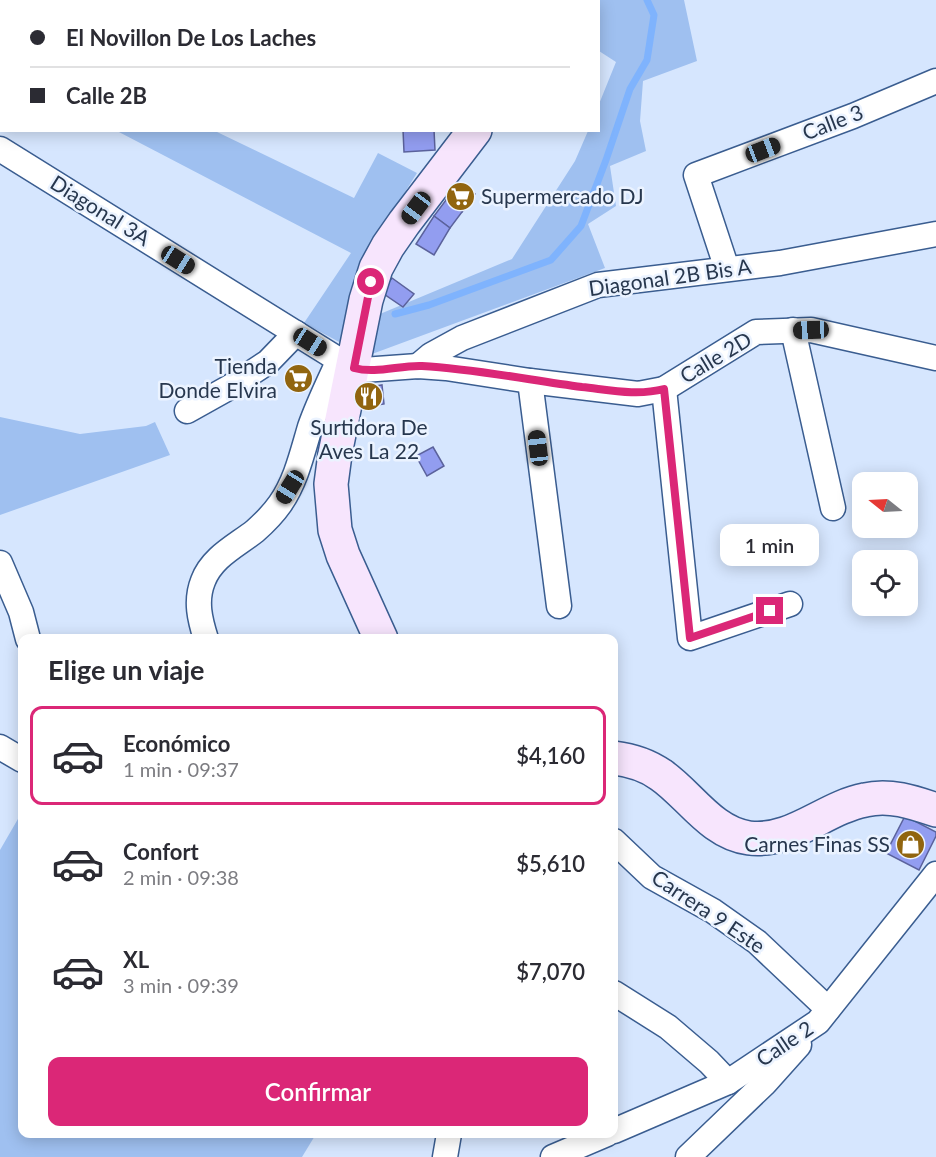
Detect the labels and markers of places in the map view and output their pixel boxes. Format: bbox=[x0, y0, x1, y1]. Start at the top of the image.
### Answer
supermarket icon: Supermercado DJ bbox=[444, 181, 476, 213]
place label: Supermercado DJ bbox=[481, 183, 644, 208]
place label: Tienda Donde Elvira bbox=[159, 353, 277, 402]
supermarket icon: Tienda Donde Elvira bbox=[282, 363, 314, 395]
restaurant icon: Surtidora De Aves La 22 bbox=[353, 381, 385, 413]
place label: Surtidora De Aves La 22 bbox=[310, 414, 428, 463]
shop icon: Carnes Finas SS bbox=[895, 829, 927, 861]
place label: Carnes Finas SS bbox=[744, 831, 890, 856]

